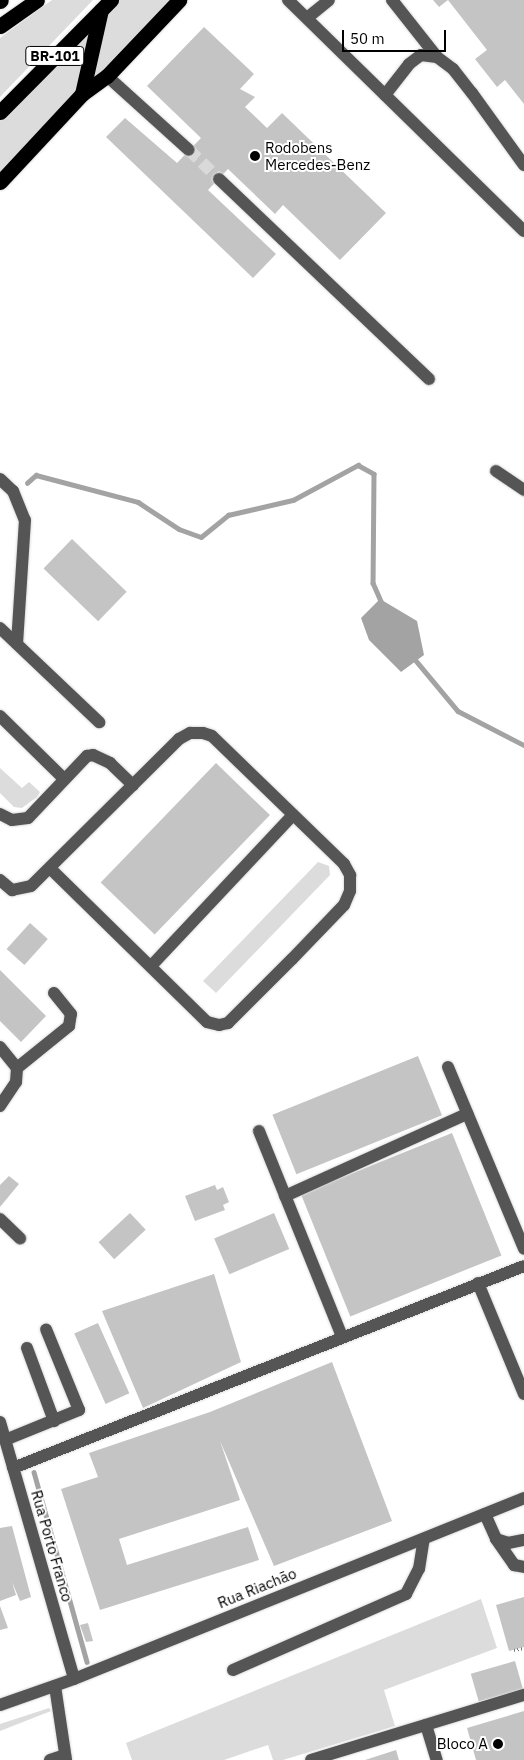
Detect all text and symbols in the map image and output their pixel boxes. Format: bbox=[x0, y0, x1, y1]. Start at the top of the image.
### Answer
scale bar bbox=[344, 20, 448, 52]
text: 50 m bbox=[350, 29, 385, 48]
road number: BR-101 bbox=[25, 44, 85, 68]
place label: Rodobens Mercedes-Benz bbox=[265, 138, 370, 173]
marker: Rodobens Mercedes-Benz bbox=[249, 150, 261, 162]
street label: Rua Porto Franco bbox=[27, 1488, 77, 1604]
street label: Rua Riachão bbox=[215, 1564, 299, 1612]
place label: Bloco A bbox=[437, 1735, 488, 1753]
marker: Bloco A bbox=[492, 1738, 504, 1750]

